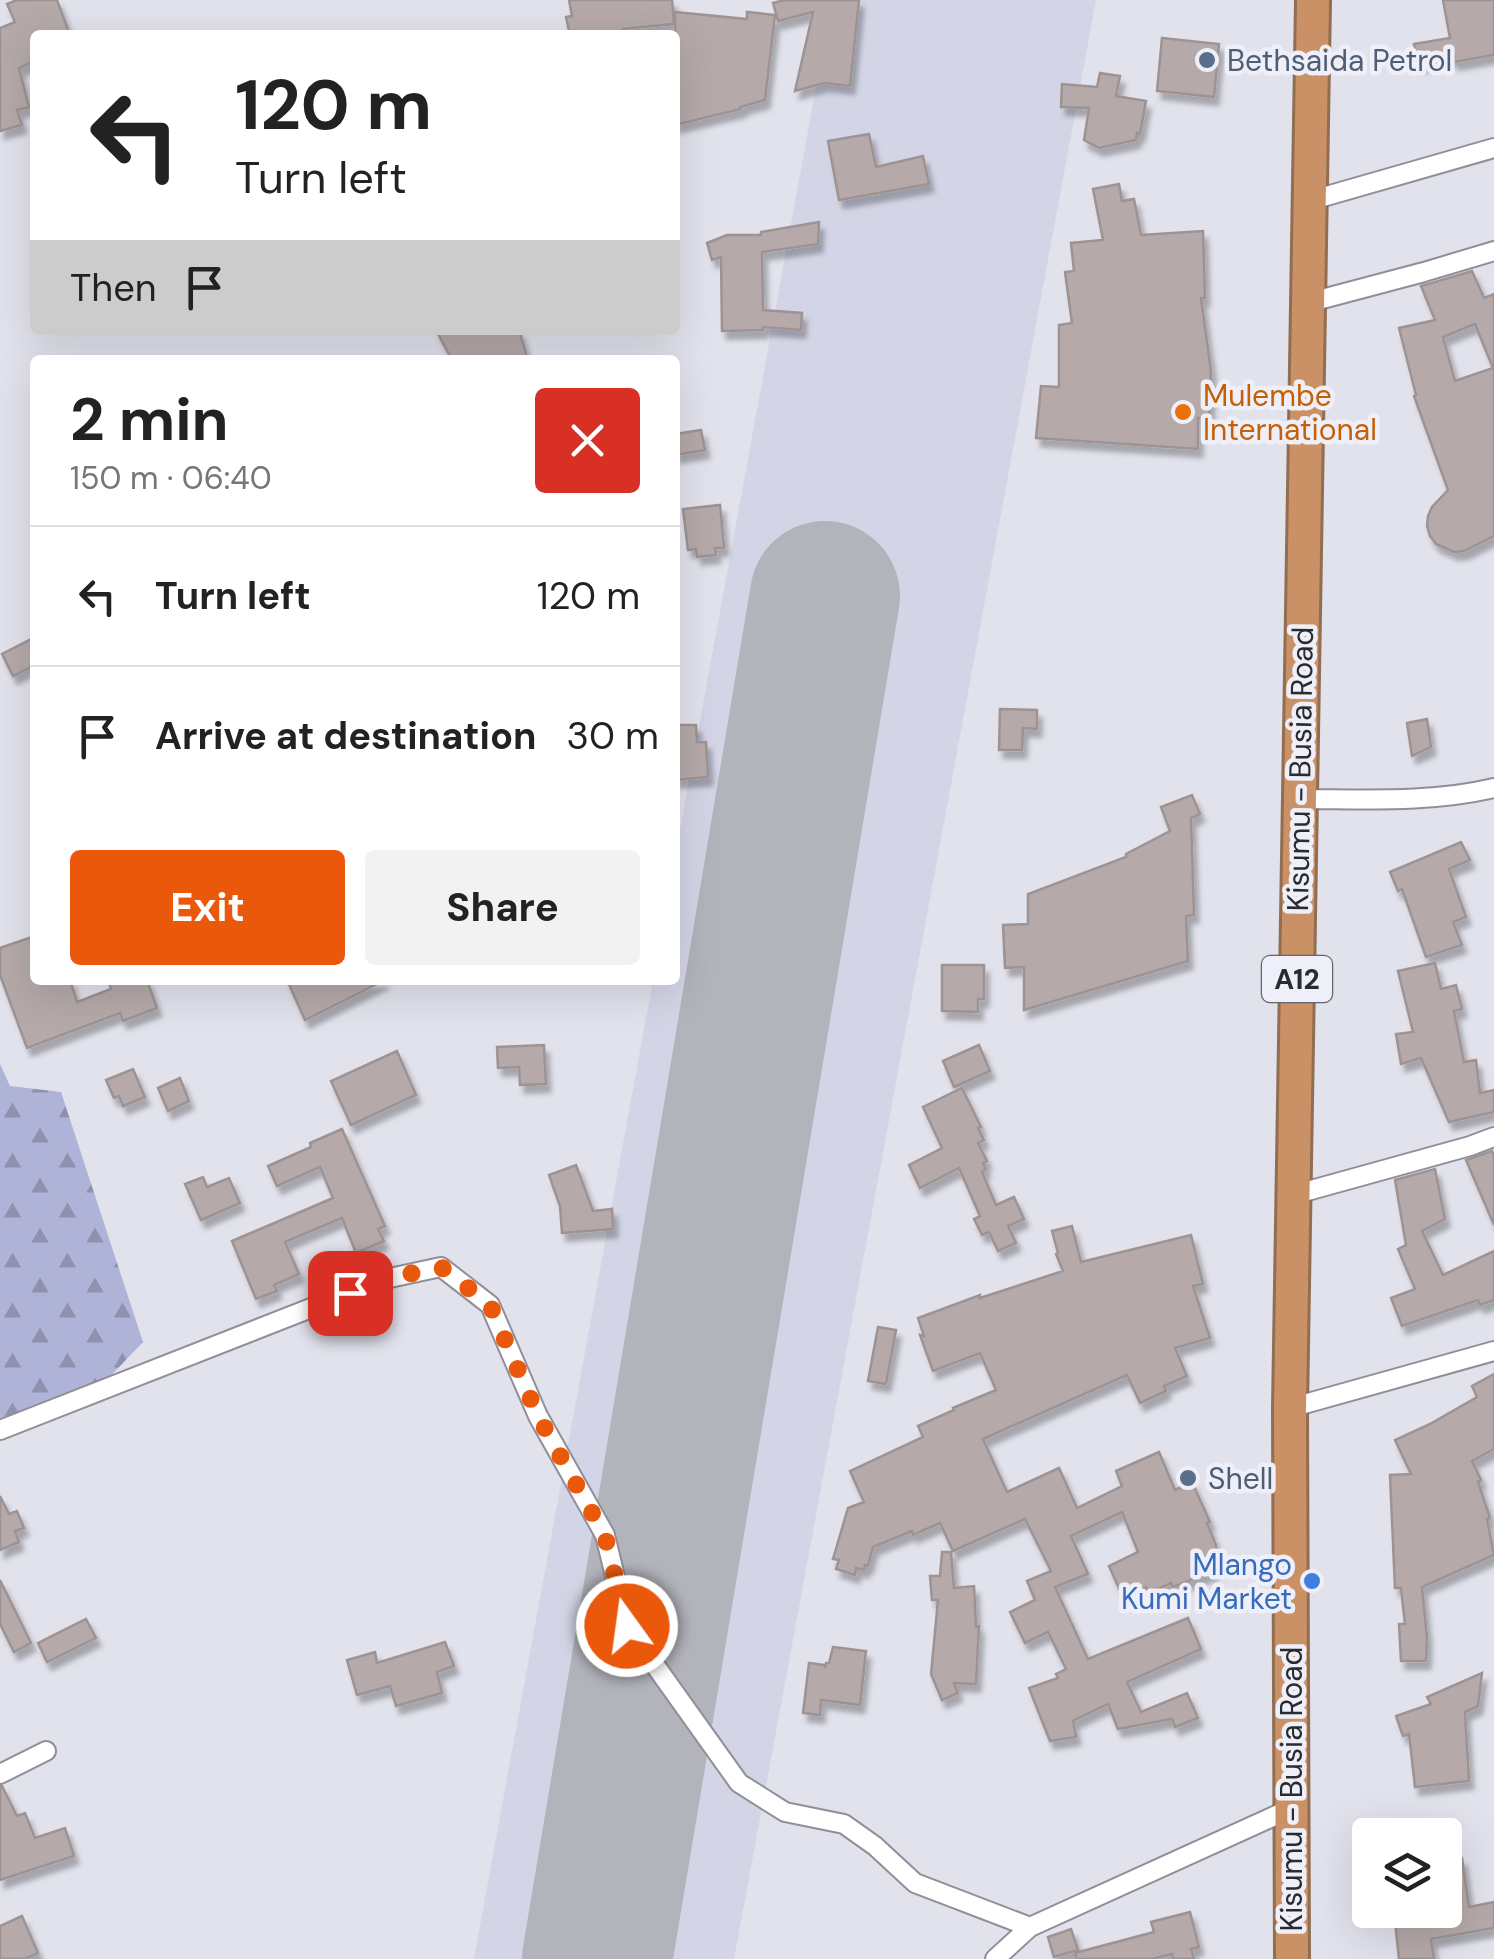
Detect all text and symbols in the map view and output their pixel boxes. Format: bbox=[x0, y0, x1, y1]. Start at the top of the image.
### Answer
place label: Bethsaida Petrol bbox=[1227, 41, 1452, 80]
marker: Bethsaida Petrol bbox=[1196, 49, 1218, 71]
text: 120 m bbox=[235, 60, 432, 151]
icon: left bbox=[70, 70, 200, 200]
text: Turn left bbox=[235, 148, 407, 207]
icon: arrive bbox=[177, 260, 232, 315]
text: Then bbox=[70, 263, 157, 313]
place label: Mulembe International bbox=[1203, 376, 1377, 449]
text: 2 min bbox=[70, 380, 229, 459]
button: close bbox=[535, 388, 640, 493]
marker: Mulembe International bbox=[1172, 401, 1194, 423]
text: 150 m · 06:40 bbox=[70, 457, 272, 499]
icon: left bbox=[70, 569, 125, 624]
text: Turn left bbox=[155, 571, 311, 621]
text: 120 m bbox=[537, 571, 640, 621]
street label: Kisumu - Busia Road bbox=[1278, 626, 1322, 912]
icon: arrive bbox=[70, 709, 125, 764]
text: Arrive at destination bbox=[155, 711, 537, 761]
text: 30 m bbox=[567, 711, 659, 761]
button: Exit bbox=[70, 850, 345, 965]
button: Share bbox=[365, 850, 640, 965]
road number: A12 bbox=[1262, 956, 1332, 1002]
pin bbox=[308, 1251, 393, 1336]
icon: arrive bbox=[323, 1266, 378, 1321]
place label: Shell bbox=[1208, 1459, 1273, 1498]
marker: Shell bbox=[1177, 1467, 1199, 1489]
place label: Mlango Kumi Market bbox=[1121, 1545, 1292, 1618]
marker: Mlango Kumi Market bbox=[1301, 1570, 1323, 1592]
position arrow bbox=[575, 1574, 679, 1678]
street label: Kisumu - Busia Road bbox=[1272, 1647, 1311, 1931]
map controls bbox=[1352, 1818, 1462, 1928]
button: layers bbox=[1352, 1818, 1462, 1928]

